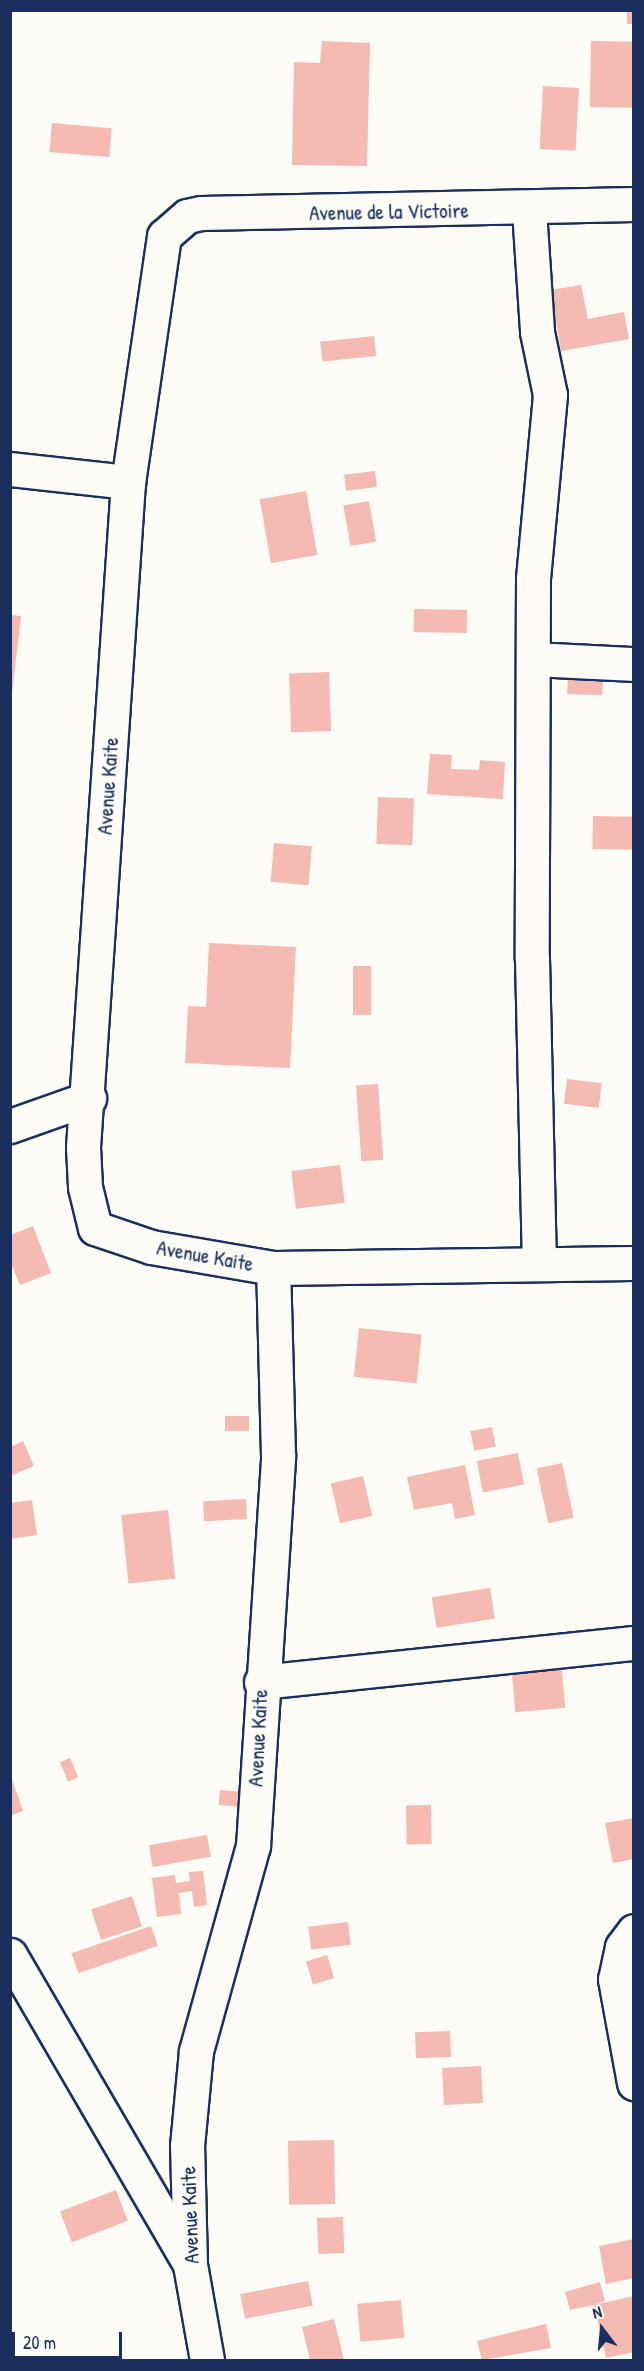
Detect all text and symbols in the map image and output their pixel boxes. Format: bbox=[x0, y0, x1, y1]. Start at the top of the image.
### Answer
street label: Avenue de la Victoire bbox=[309, 198, 469, 226]
street label: Avenue Kaite bbox=[92, 736, 124, 836]
street label: Avenue Kaite bbox=[155, 1235, 255, 1277]
street label: Avenue Kaite bbox=[243, 1689, 273, 1787]
street label: Avenue Kaite bbox=[176, 2166, 204, 2264]
north arrow bbox=[572, 2299, 632, 2359]
text: N bbox=[590, 2300, 604, 2323]
scale bar bbox=[15, 2320, 124, 2358]
text: 20 m bbox=[23, 2330, 56, 2355]

